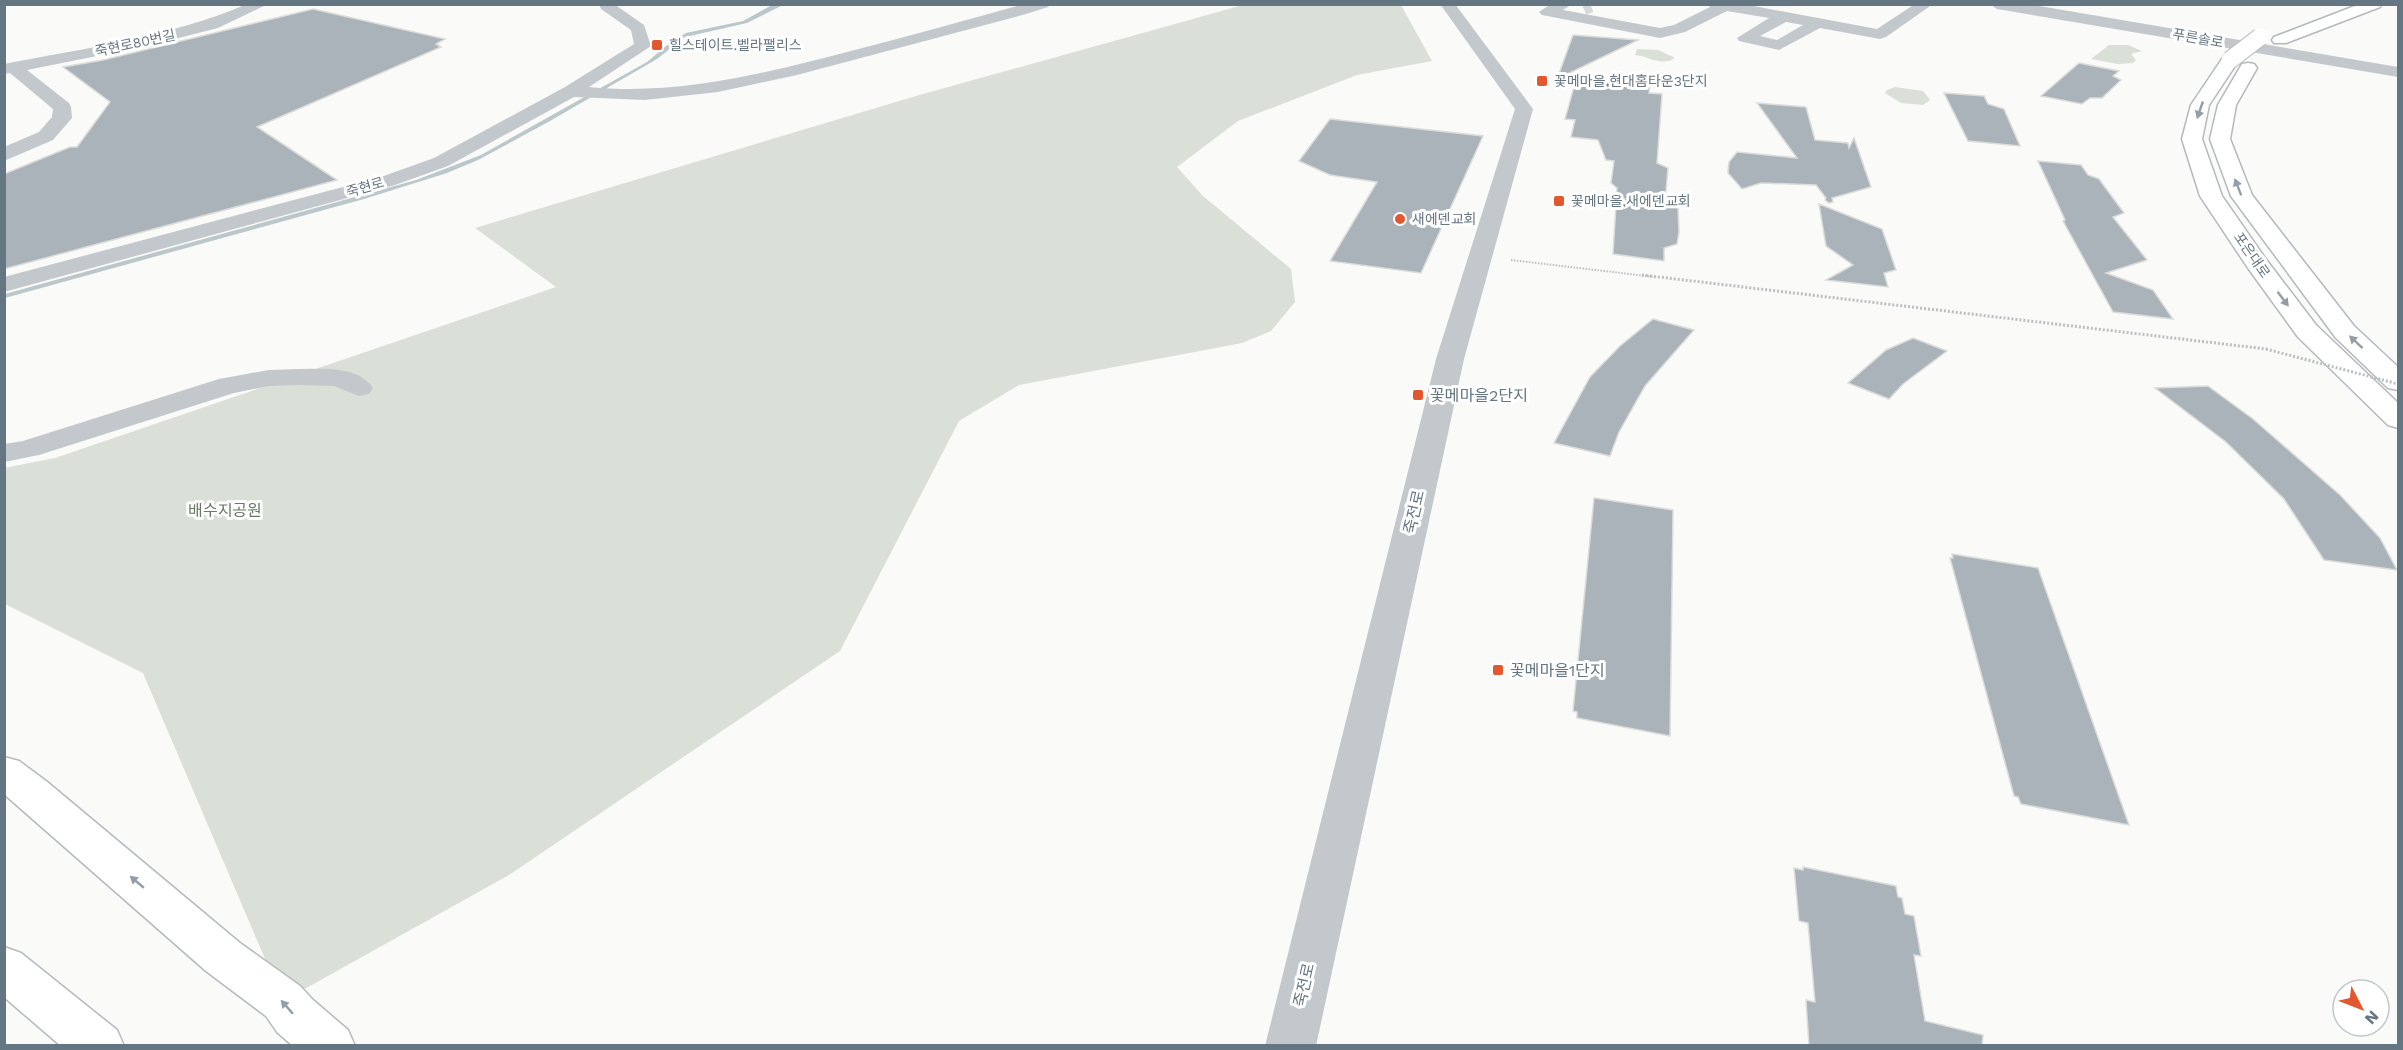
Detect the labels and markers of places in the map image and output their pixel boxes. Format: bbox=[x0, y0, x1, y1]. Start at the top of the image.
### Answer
place label: 힐스테이트.벨라팰리스 bbox=[669, 37, 802, 53]
marker: 힐스테이트.벨라팰리스 bbox=[650, 38, 664, 52]
place label: 꽃메마을.현대홈타운3단지 bbox=[1554, 73, 1708, 89]
marker: 꽃메마을.현대홈타운3단지 bbox=[1535, 74, 1549, 88]
place label: 꽃메마을.새에덴교회 bbox=[1571, 193, 1691, 209]
marker: 꽃메마을.새에덴교회 bbox=[1552, 194, 1566, 208]
place label: 새에덴교회 bbox=[1412, 211, 1476, 227]
marker: 새에덴교회 bbox=[1393, 212, 1407, 226]
place label: 꽃메마을2단지 bbox=[1430, 386, 1528, 405]
marker: 꽃메마을2단지 bbox=[1411, 388, 1425, 402]
place label: 꽃메마을1단지 bbox=[1510, 661, 1605, 680]
marker: 꽃메마을1단지 bbox=[1491, 663, 1505, 677]

